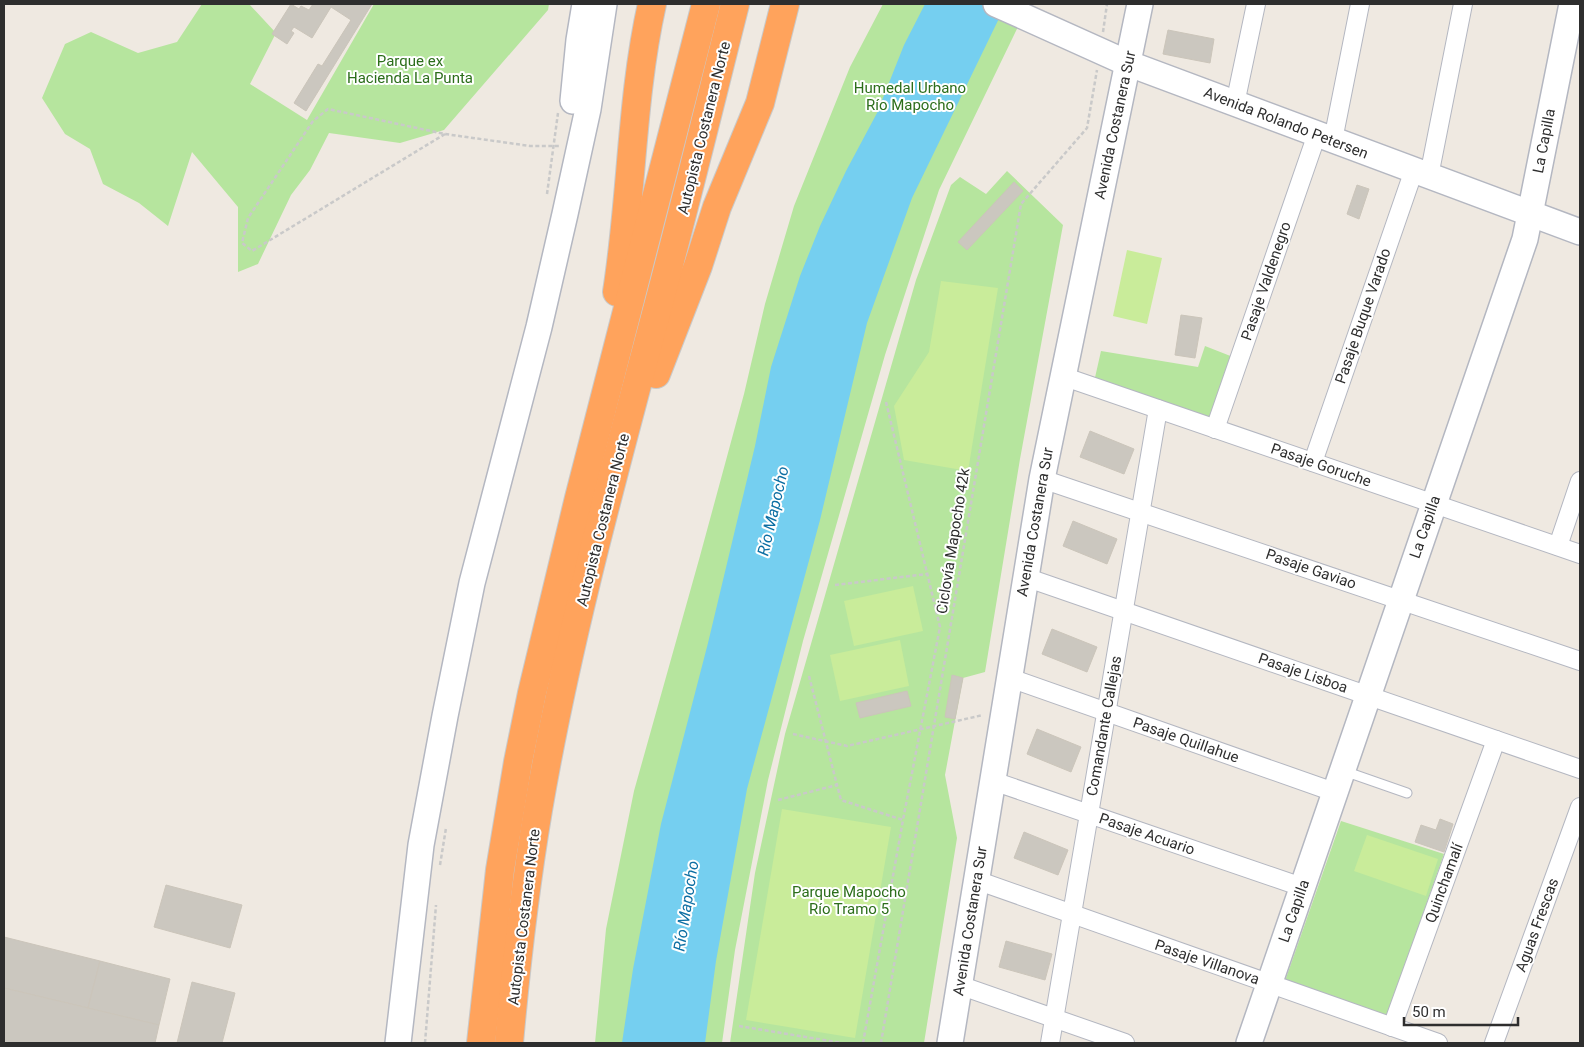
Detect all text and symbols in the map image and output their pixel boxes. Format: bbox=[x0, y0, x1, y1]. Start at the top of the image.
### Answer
street label: Autopista Costanera Norte bbox=[674, 40, 734, 216]
street label: Avenida Costanera Sur bbox=[1090, 49, 1140, 201]
park label: Parque ex Hacienda La Punta bbox=[347, 52, 473, 87]
park label: Humedal Urbano Río Mapocho bbox=[854, 79, 966, 114]
street label: Avenida Rolando Petersen bbox=[1201, 83, 1371, 163]
street label: La Capilla bbox=[1529, 107, 1559, 175]
street label: Pasaje Valdenegro bbox=[1237, 219, 1295, 343]
street label: Pasaje Buque Varado bbox=[1331, 246, 1395, 386]
street label: Autopista Costanera Norte bbox=[573, 432, 633, 608]
street label: Pasaje Goruche bbox=[1268, 439, 1374, 491]
street label: Avenida Costanera Sur bbox=[1013, 446, 1057, 598]
water label: Río Mapocho bbox=[753, 464, 793, 558]
street label: Ciclovía Mapocho 42k bbox=[933, 466, 973, 615]
street label: La Capilla bbox=[1406, 493, 1444, 561]
street label: Pasaje Gaviao bbox=[1263, 545, 1359, 593]
street label: Pasaje Lisboa bbox=[1256, 649, 1350, 697]
street label: Comandante Callejas bbox=[1083, 654, 1125, 798]
street label: Pasaje Quillahue bbox=[1131, 713, 1241, 767]
street label: Pasaje Acuario bbox=[1097, 809, 1197, 859]
street label: Autopista Costanera Norte bbox=[504, 828, 544, 1006]
street label: Quinchamalí bbox=[1421, 839, 1467, 925]
street label: Avenida Costanera Sur bbox=[949, 845, 991, 997]
water label: Río Mapocho bbox=[669, 859, 703, 953]
street label: Aguas Frescas bbox=[1512, 876, 1562, 974]
street label: La Capilla bbox=[1275, 877, 1313, 945]
park label: Parque Mapocho Río Tramo 5 bbox=[792, 883, 906, 918]
street label: Pasaje Villanova bbox=[1152, 936, 1262, 988]
scale bar bbox=[1404, 994, 1518, 1026]
text: 50 m bbox=[1412, 1003, 1446, 1021]

